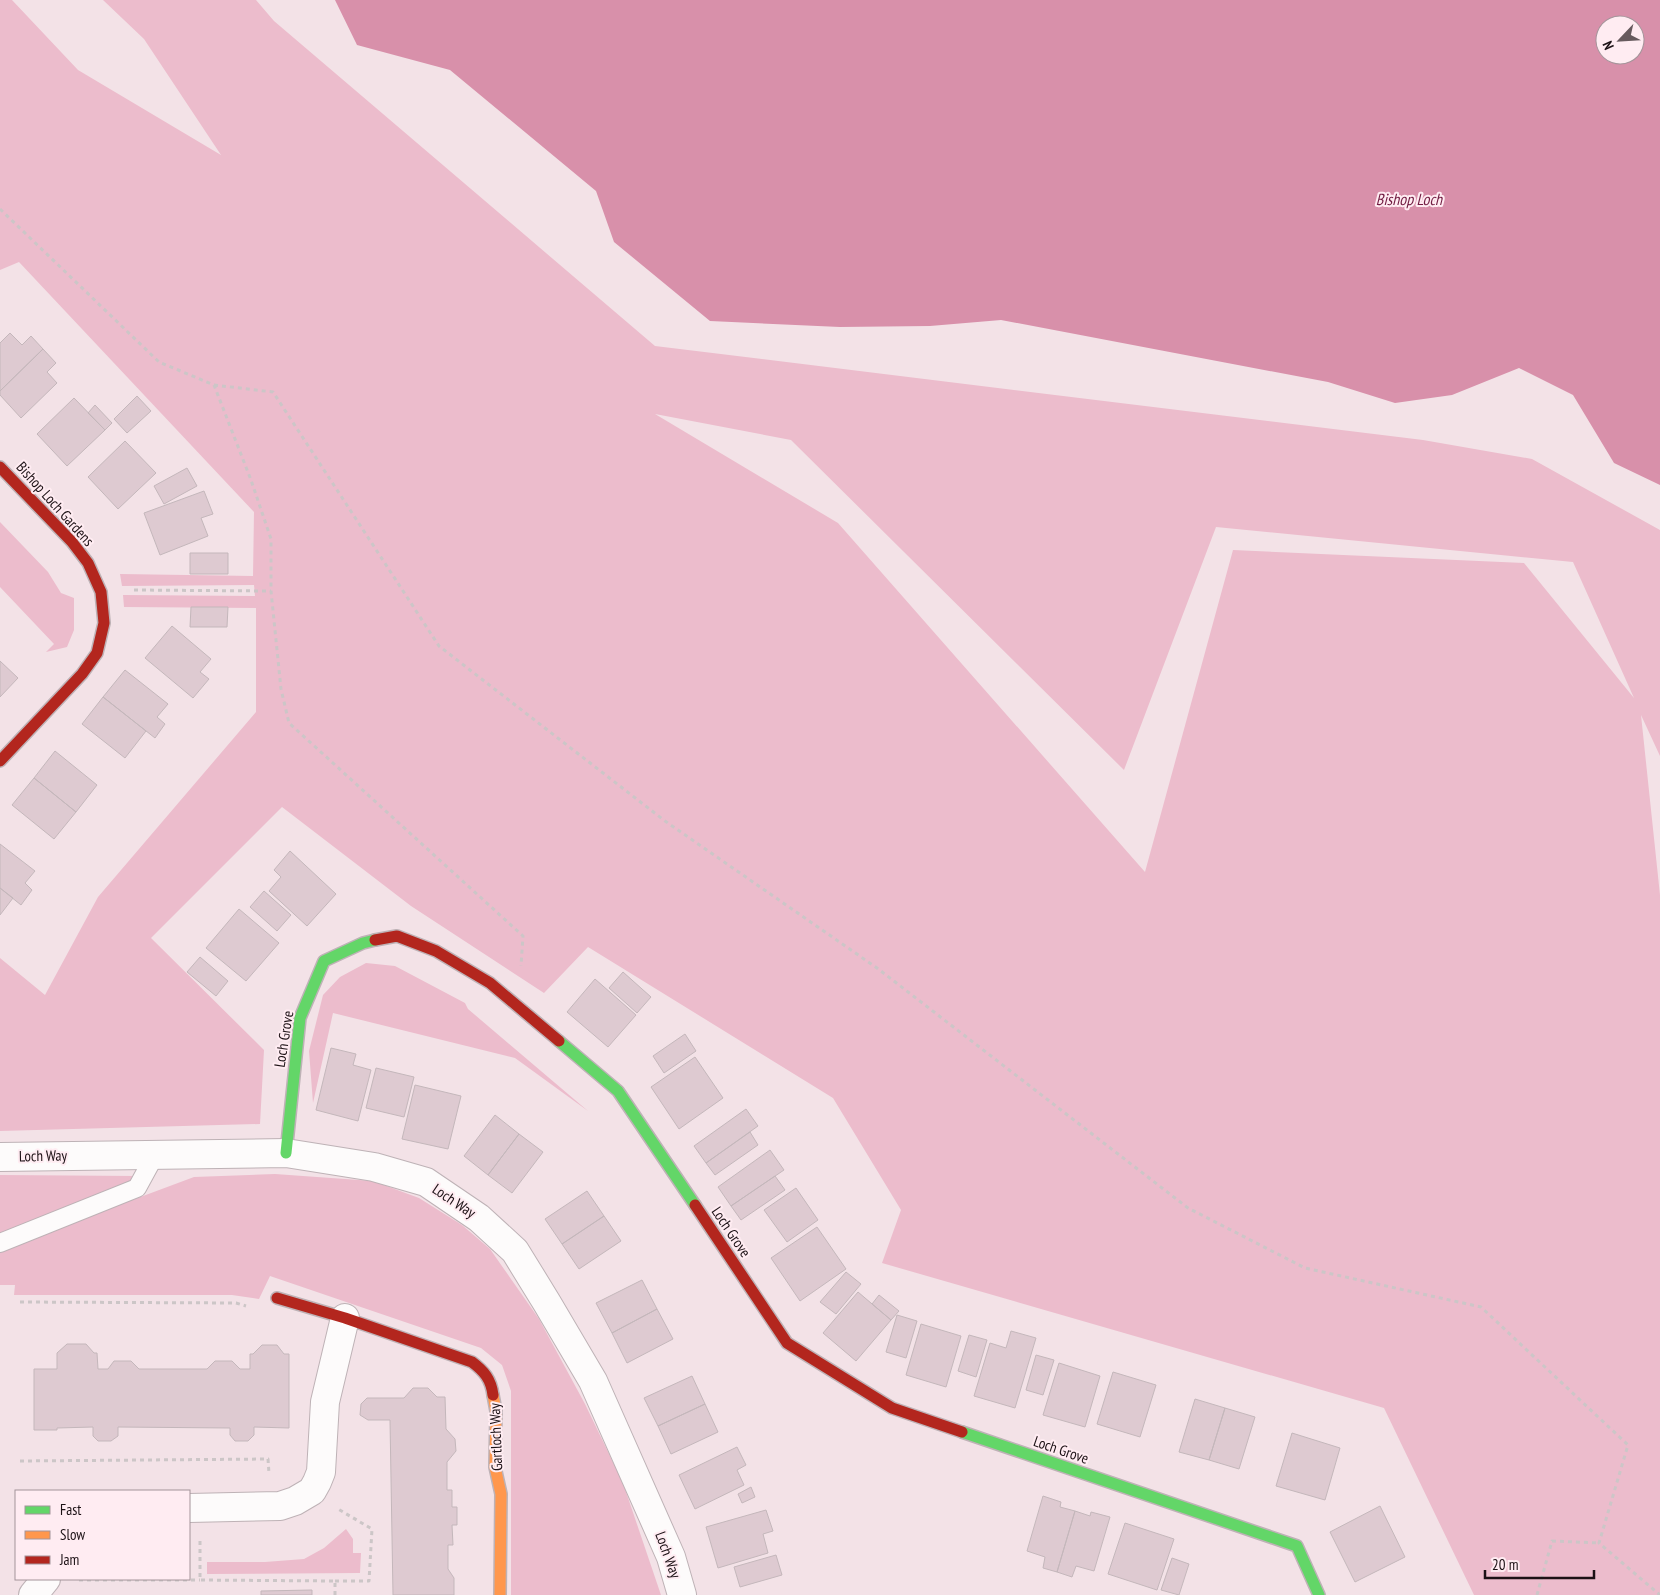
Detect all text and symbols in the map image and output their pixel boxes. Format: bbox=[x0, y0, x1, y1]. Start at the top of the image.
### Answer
north arrow bbox=[1595, 15, 1645, 65]
text: N bbox=[1598, 38, 1618, 53]
water label: Bishop Loch bbox=[1376, 189, 1443, 209]
street label: Bishop Loch Gardens bbox=[12, 457, 98, 550]
street label: Loch Grove bbox=[270, 1009, 297, 1069]
street label: Loch Way bbox=[19, 1146, 68, 1165]
street label: Loch Way bbox=[429, 1179, 480, 1222]
street label: Loch Grove bbox=[708, 1203, 755, 1261]
street label: Gartloch Way bbox=[485, 1402, 506, 1471]
street label: Loch Grove bbox=[1031, 1431, 1091, 1468]
legend bbox=[15, 1490, 190, 1580]
text: Fast bbox=[60, 1500, 81, 1519]
text: Slow bbox=[60, 1525, 85, 1544]
street label: Loch Way bbox=[651, 1529, 686, 1581]
scale bar bbox=[1485, 1548, 1594, 1580]
text: Jam bbox=[59, 1550, 79, 1569]
text: 20 m bbox=[1492, 1555, 1518, 1574]

